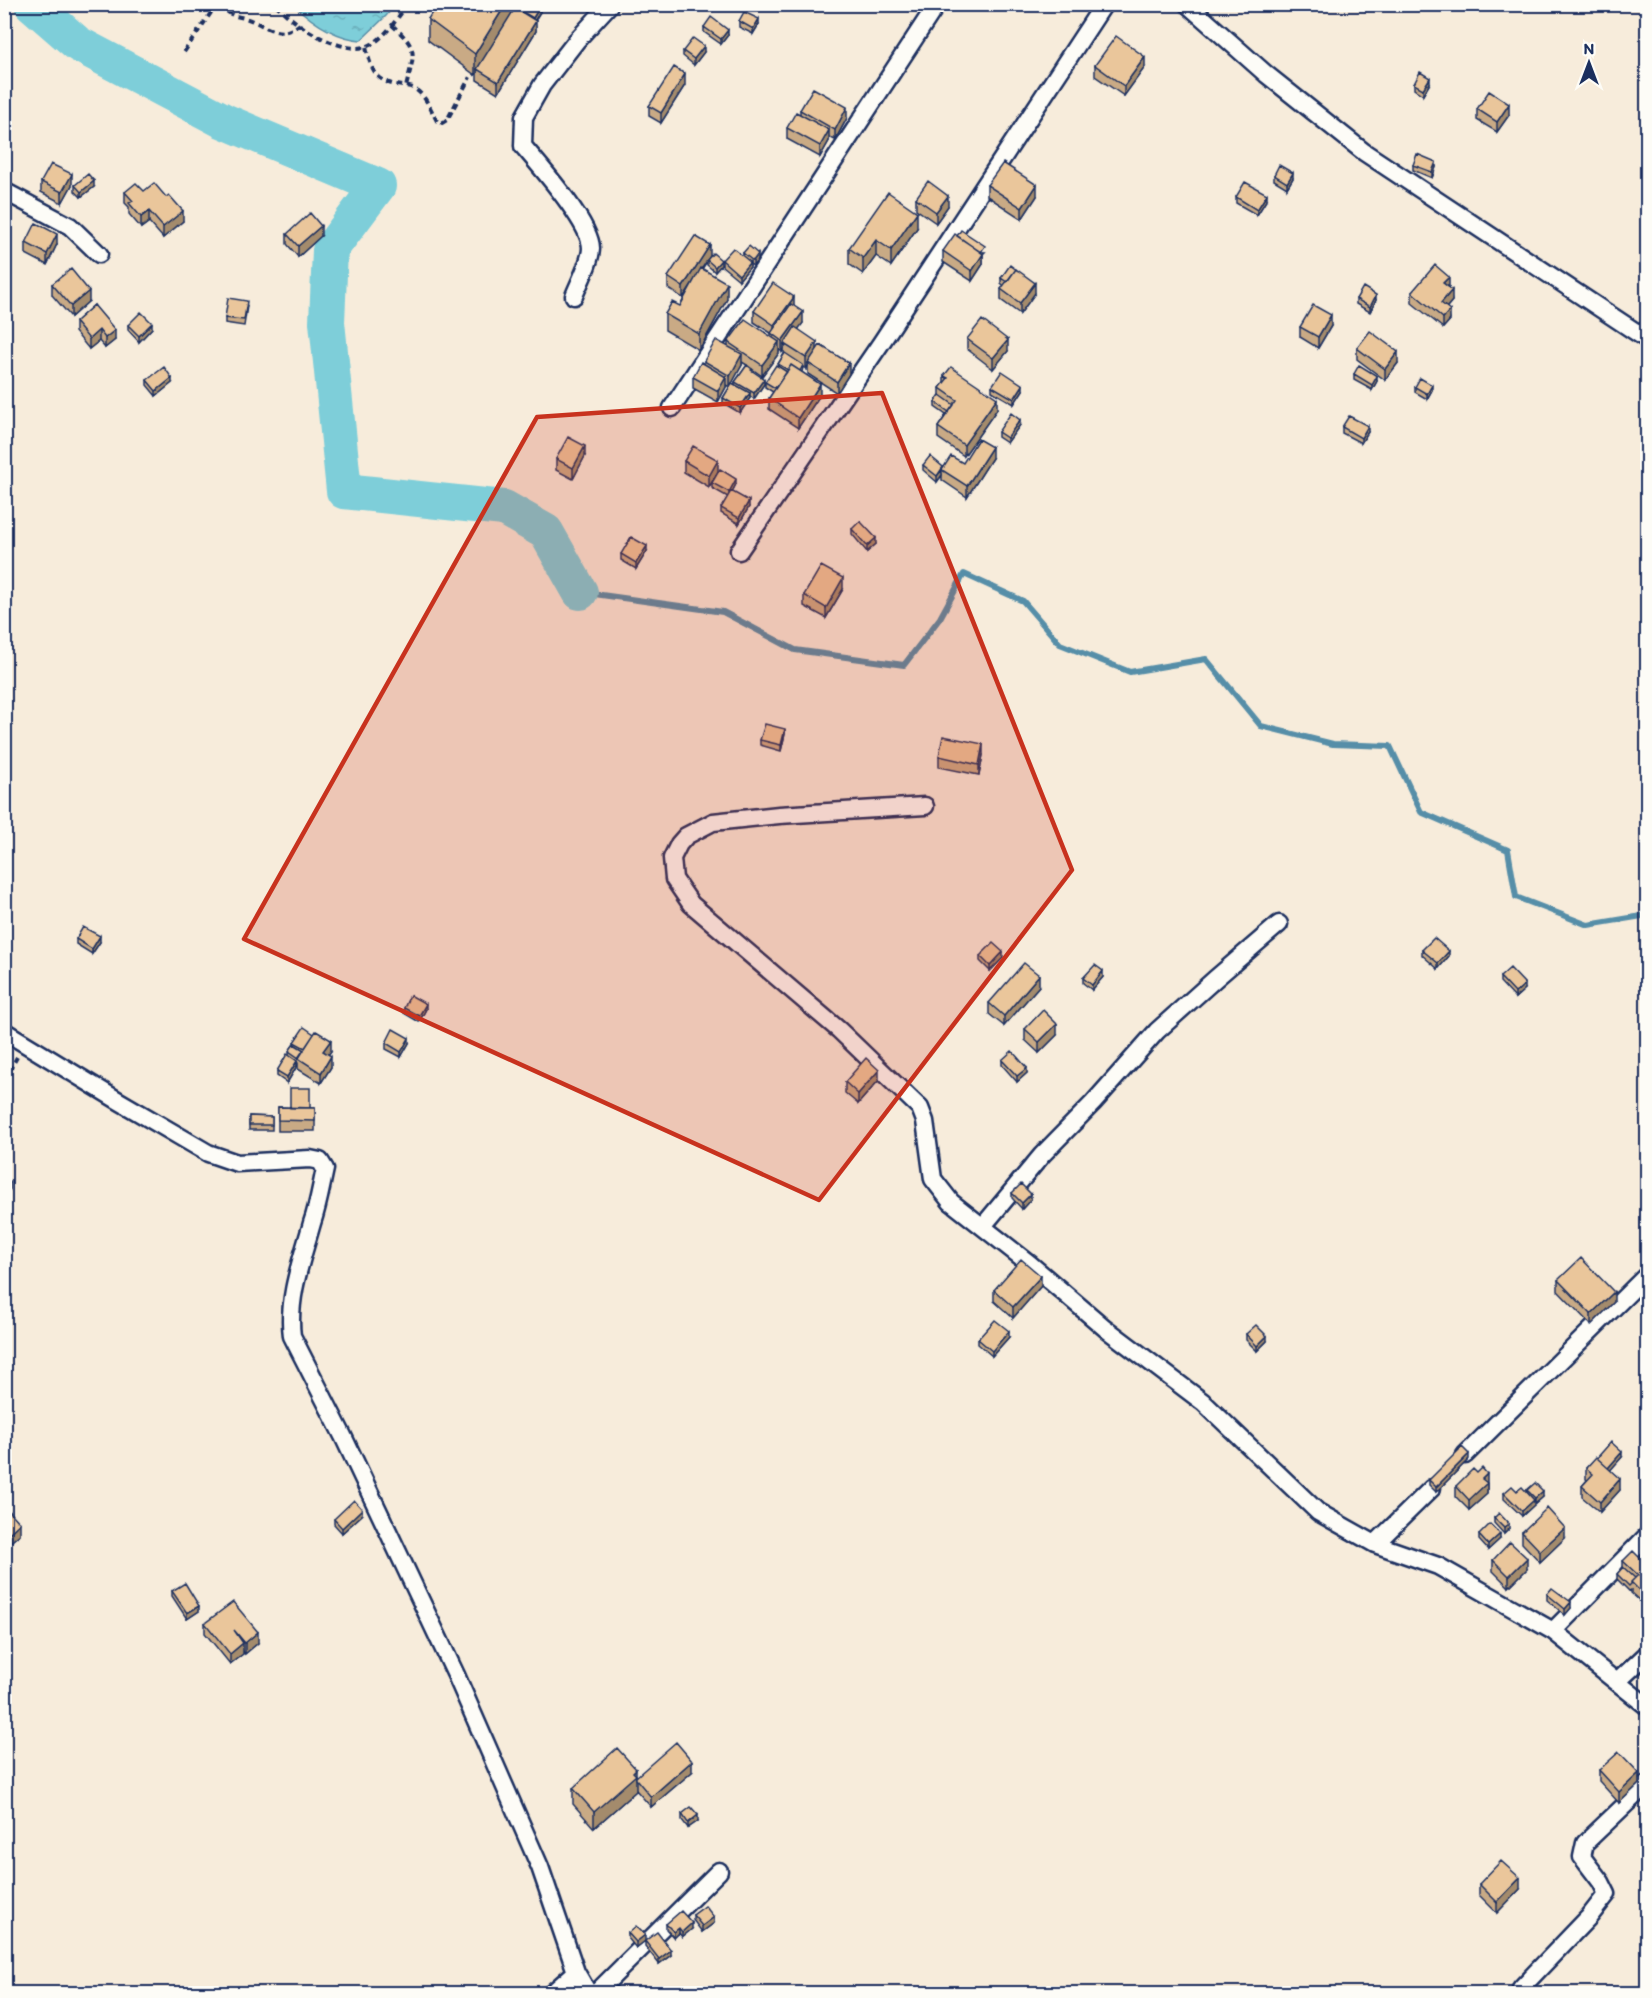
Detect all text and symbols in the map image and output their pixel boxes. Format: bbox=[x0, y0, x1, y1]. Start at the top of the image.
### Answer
north arrow bbox=[1559, 33, 1619, 93]
text: N bbox=[1584, 39, 1594, 58]

